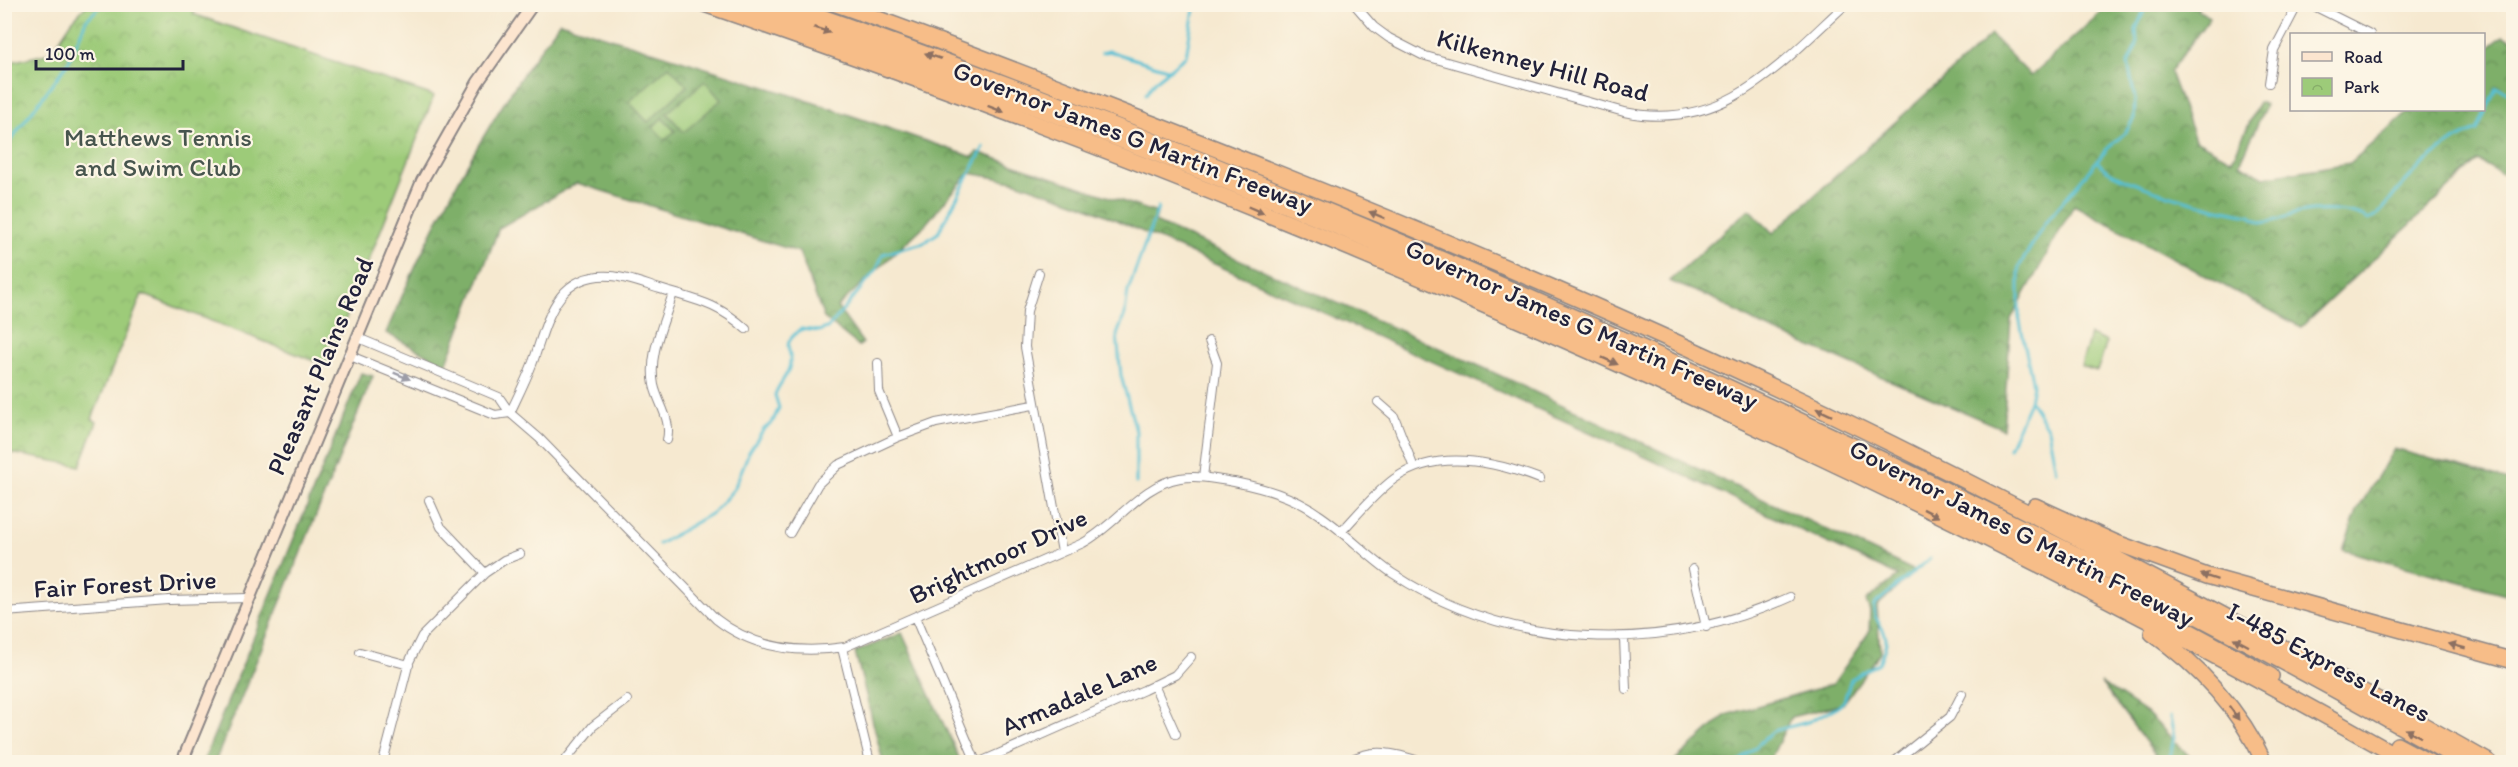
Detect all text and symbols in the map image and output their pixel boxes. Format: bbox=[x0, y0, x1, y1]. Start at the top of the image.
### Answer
street label: Kilkenney Hill Road bbox=[1433, 21, 1653, 109]
one-way arrow bbox=[813, 26, 831, 36]
scale bar bbox=[36, 33, 183, 71]
legend bbox=[2290, 33, 2485, 111]
text: 100 m bbox=[45, 43, 95, 65]
text: Road bbox=[2344, 46, 2383, 68]
one-way arrow bbox=[924, 51, 942, 61]
street label: Governor James G Martin Freeway bbox=[949, 53, 1317, 221]
text: Park bbox=[2344, 76, 2379, 98]
one-way arrow bbox=[988, 104, 1006, 114]
park label: Matthews Tennis and Swim Club bbox=[64, 121, 252, 183]
one-way arrow bbox=[1248, 205, 1266, 215]
one-way arrow bbox=[1368, 210, 1386, 219]
street label: Governor James G Martin Freeway bbox=[1401, 232, 1763, 416]
street label: Pleasant Plains Road bbox=[260, 252, 380, 480]
one-way arrow bbox=[1601, 356, 1618, 365]
one-way arrow bbox=[394, 372, 412, 382]
one-way arrow bbox=[1816, 408, 1833, 417]
street label: Governor James G Martin Freeway bbox=[1844, 432, 2200, 634]
street label: Brightmoor Drive bbox=[904, 501, 1092, 611]
one-way arrow bbox=[1923, 509, 1940, 518]
street label: Fair Forest Drive bbox=[33, 563, 217, 605]
one-way arrow bbox=[2199, 571, 2217, 581]
street label: I-485 Express Lanes bbox=[2222, 595, 2436, 729]
one-way arrow bbox=[2232, 637, 2249, 647]
one-way arrow bbox=[2448, 641, 2466, 650]
street label: Armadale Lane bbox=[996, 645, 1162, 743]
one-way arrow bbox=[2227, 706, 2239, 721]
one-way arrow bbox=[2404, 728, 2421, 738]

